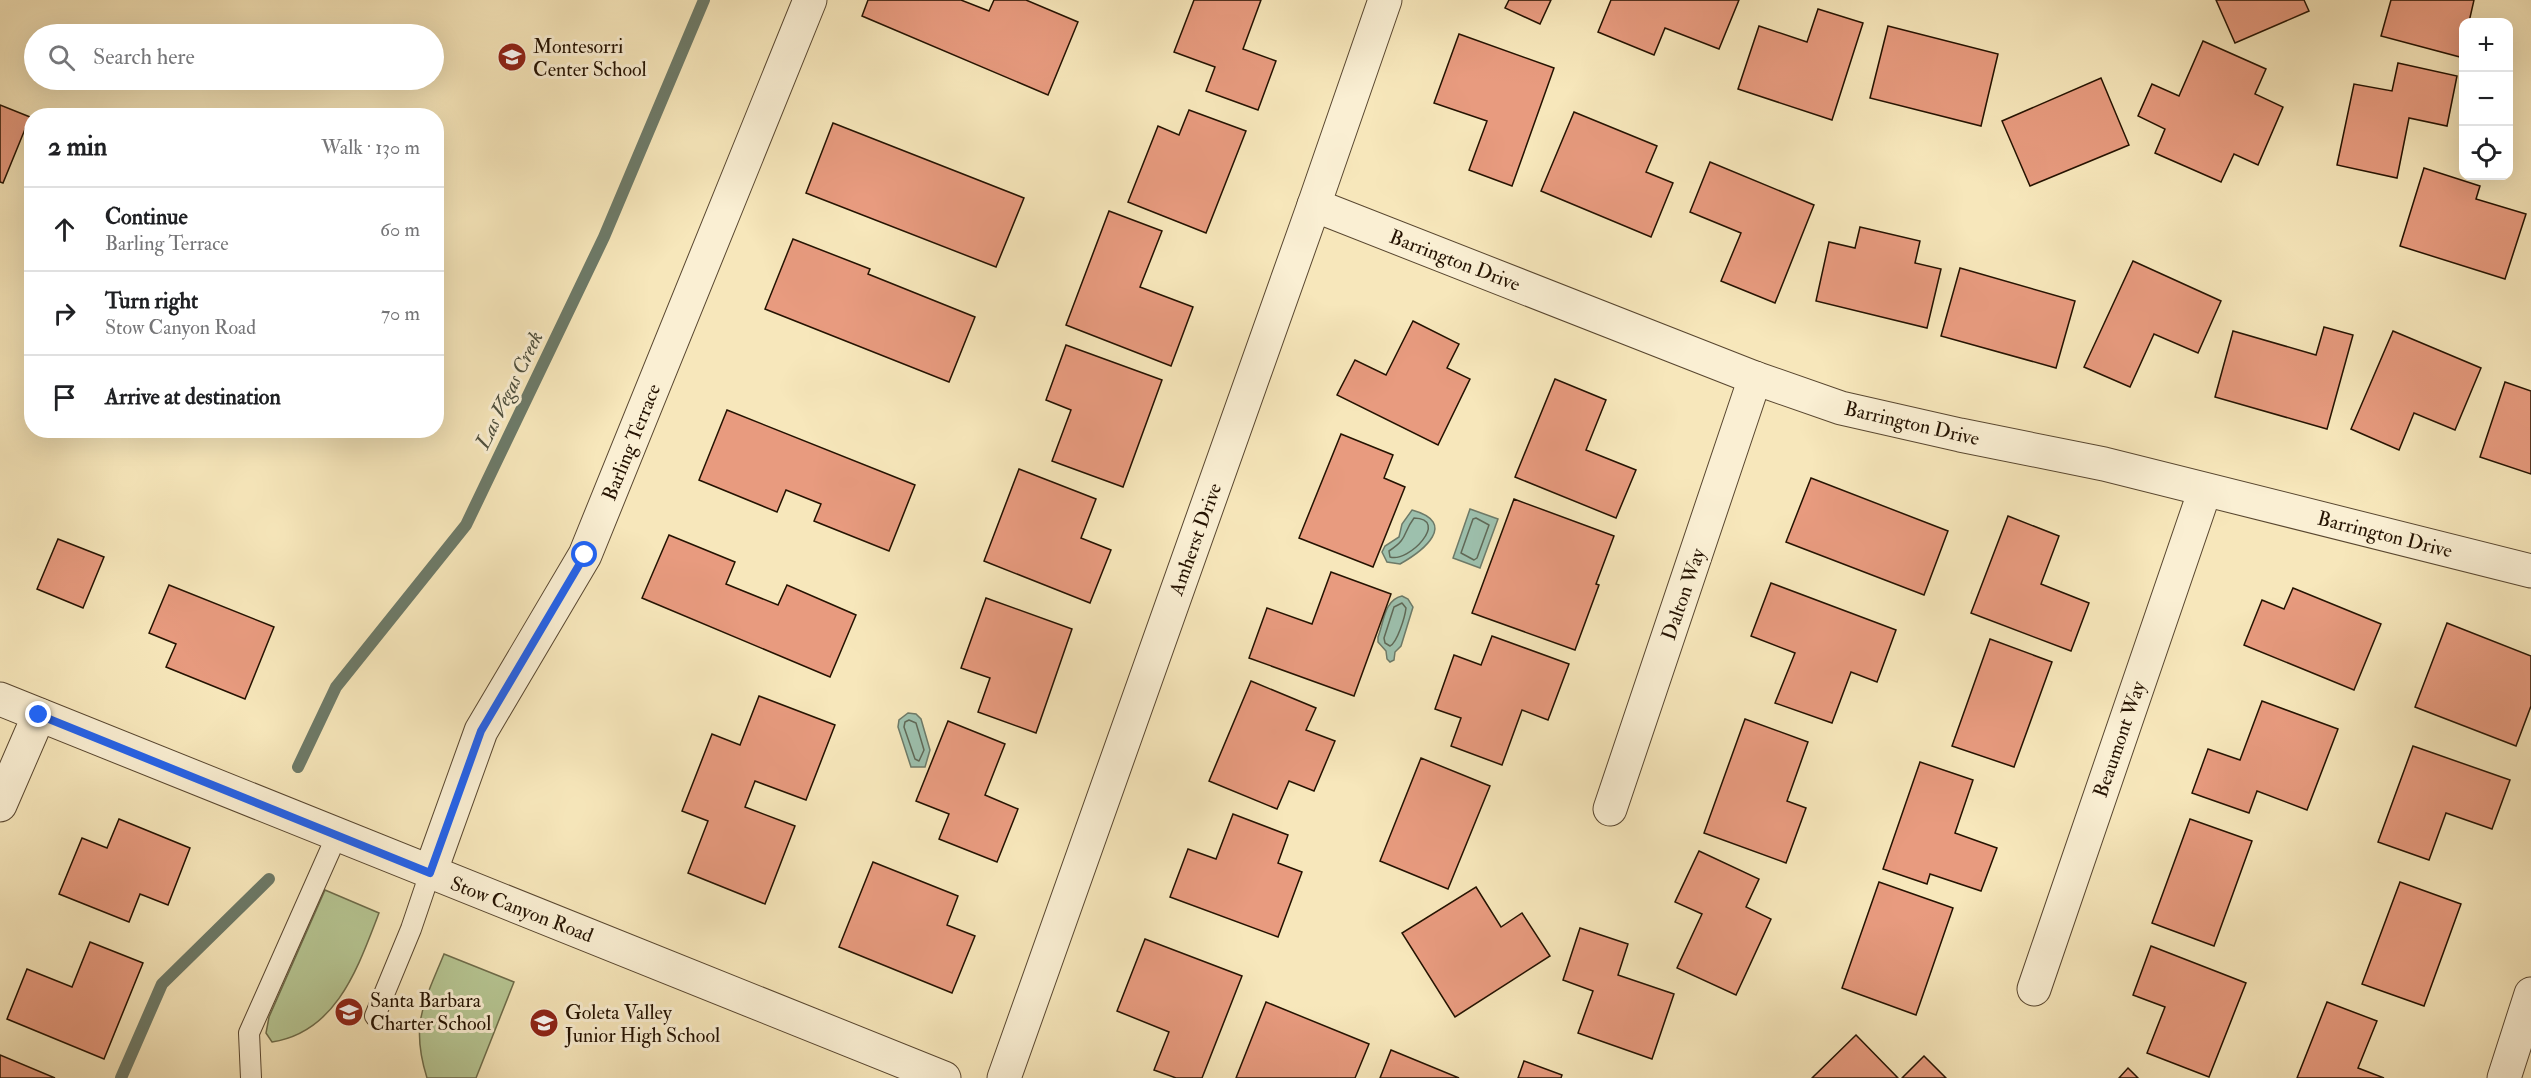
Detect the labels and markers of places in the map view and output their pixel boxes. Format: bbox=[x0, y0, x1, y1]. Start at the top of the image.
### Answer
place label: Montesorri Center School bbox=[533, 34, 647, 82]
school or university icon: Montesorri Center School bbox=[496, 41, 528, 73]
place label: Santa Barbara Charter School bbox=[370, 988, 491, 1036]
school or university icon: Santa Barbara Charter School bbox=[333, 996, 365, 1028]
place label: Goleta Valley Junior High School bbox=[564, 1000, 720, 1048]
school or university icon: Goleta Valley Junior High School bbox=[528, 1007, 560, 1039]

